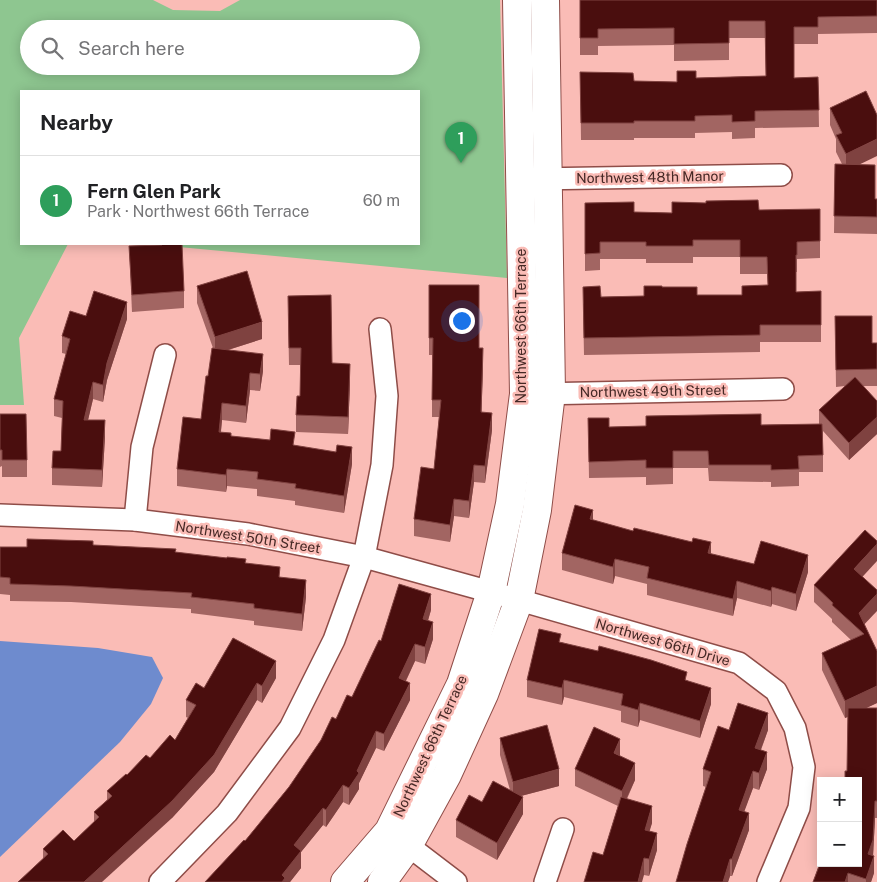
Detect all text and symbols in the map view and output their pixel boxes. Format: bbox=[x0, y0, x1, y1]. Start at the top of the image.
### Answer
search box bbox=[20, 20, 420, 75]
icon: search bbox=[38, 34, 66, 62]
text: Search here bbox=[78, 37, 185, 59]
text: Nearby bbox=[40, 110, 113, 135]
pin: 1 bbox=[445, 122, 477, 163]
street label: Northwest 48th Manor bbox=[576, 168, 724, 186]
text: Fern Glen Park bbox=[87, 180, 221, 202]
text: 1 bbox=[53, 191, 59, 210]
text: 60 m bbox=[363, 191, 400, 210]
text: Park · Northwest 66th Terrace bbox=[87, 202, 309, 221]
street label: Northwest 66th Terrace bbox=[513, 249, 529, 403]
your location bbox=[449, 308, 475, 334]
street label: Northwest 49th Street bbox=[580, 382, 726, 400]
street label: Northwest 50th Street bbox=[174, 518, 322, 556]
street label: Northwest 66th Drive bbox=[594, 615, 732, 669]
street label: Northwest 66th Terrace bbox=[390, 672, 470, 820]
map controls bbox=[817, 777, 862, 867]
button: + bbox=[817, 777, 862, 822]
button: − bbox=[817, 822, 862, 867]

